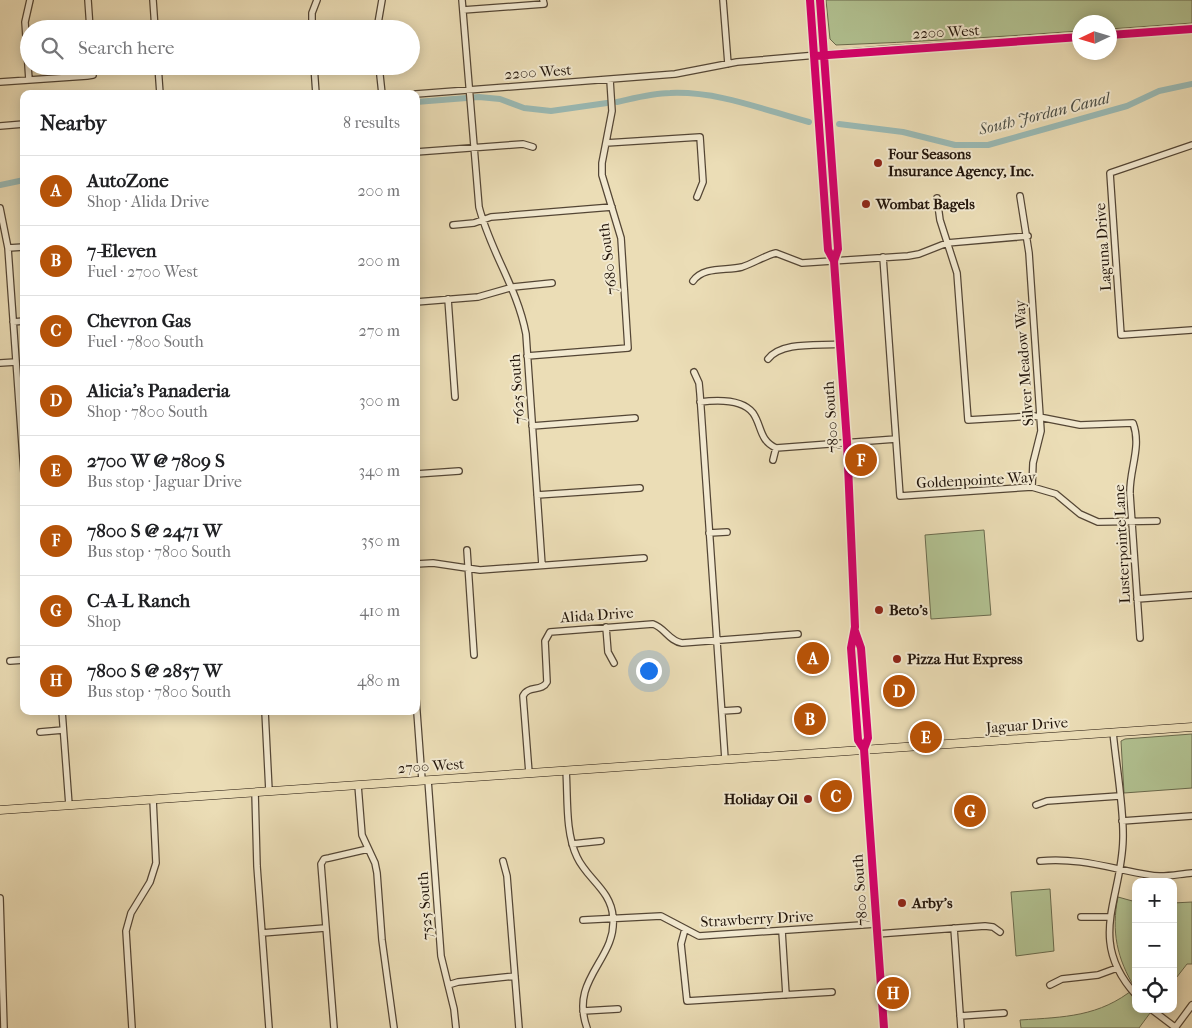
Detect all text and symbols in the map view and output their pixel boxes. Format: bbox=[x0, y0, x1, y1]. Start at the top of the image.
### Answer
north arrow bbox=[1072, 15, 1117, 60]
search box bbox=[20, 20, 420, 75]
street label: 2200 West bbox=[912, 21, 981, 43]
icon: search bbox=[38, 34, 66, 62]
text: Search here bbox=[78, 37, 174, 59]
street label: 2200 West bbox=[504, 61, 573, 83]
water label: South Jordan Canal bbox=[976, 88, 1114, 139]
text: Nearby bbox=[40, 111, 106, 135]
text: 8 results bbox=[343, 113, 400, 132]
place label: Four Seasons Insurance Agency, Inc. bbox=[887, 145, 1034, 180]
marker: Four Seasons Insurance Agency, Inc. bbox=[872, 157, 884, 169]
text: AutoZone bbox=[87, 170, 169, 192]
text: A bbox=[51, 181, 61, 200]
text: 200 m bbox=[357, 181, 400, 200]
text: Shop · Alida Drive bbox=[87, 192, 209, 211]
place label: Wombat Bagels bbox=[875, 195, 975, 213]
marker: Wombat Bagels bbox=[860, 198, 872, 210]
street label: Laguna Drive bbox=[1091, 202, 1115, 292]
street label: 7680 South bbox=[595, 222, 621, 296]
text: 7-Eleven bbox=[87, 240, 157, 262]
text: B bbox=[51, 251, 61, 270]
text: 200 m bbox=[357, 251, 400, 270]
text: Fuel · 2700 West bbox=[87, 262, 198, 281]
street label: Silver Meadow Way bbox=[1011, 298, 1037, 427]
text: Chevron Gas bbox=[87, 310, 191, 332]
text: C bbox=[51, 321, 61, 340]
text: 270 m bbox=[359, 321, 400, 340]
text: Fuel · 7800 South bbox=[87, 332, 204, 351]
street label: 7625 South bbox=[506, 353, 528, 425]
text: Alicia's Panaderia bbox=[87, 380, 230, 402]
street label: 7800 South bbox=[819, 380, 842, 454]
text: D bbox=[50, 391, 62, 410]
text: 300 m bbox=[359, 391, 400, 410]
text: Shop · 7800 South bbox=[87, 402, 208, 421]
pin: F bbox=[845, 441, 877, 479]
text: 2700 W @ 7809 S bbox=[87, 450, 225, 472]
text: E bbox=[51, 461, 61, 480]
text: 340 m bbox=[358, 461, 400, 480]
street label: Goldenpointe Way bbox=[916, 468, 1037, 492]
text: Bus stop · Jaguar Drive bbox=[87, 472, 242, 491]
street label: Lusterpointe Lane bbox=[1110, 483, 1134, 604]
text: 7800 S @ 2471 W bbox=[87, 520, 222, 542]
text: F bbox=[52, 531, 60, 550]
text: 350 m bbox=[361, 531, 400, 550]
text: Bus stop · 7800 South bbox=[87, 542, 231, 561]
text: C-A-L Ranch bbox=[87, 590, 190, 612]
text: G bbox=[50, 601, 62, 620]
text: 410 m bbox=[359, 601, 400, 620]
place label: Beto's bbox=[889, 601, 928, 619]
street label: Alida Drive bbox=[559, 603, 635, 627]
marker: Beto's bbox=[873, 604, 885, 616]
text: Shop bbox=[87, 612, 121, 631]
pin: A bbox=[797, 639, 829, 677]
place label: Pizza Hut Express bbox=[907, 650, 1023, 668]
marker: Pizza Hut Express bbox=[891, 653, 903, 665]
your location bbox=[636, 658, 662, 684]
text: 7800 S @ 2857 W bbox=[87, 660, 222, 682]
text: H bbox=[50, 671, 62, 690]
text: 480 m bbox=[357, 671, 400, 690]
pin: D bbox=[883, 672, 915, 710]
text: Bus stop · 7800 South bbox=[87, 682, 231, 701]
pin: B bbox=[794, 700, 826, 738]
street label: Jaguar Drive bbox=[984, 713, 1069, 737]
pin: E bbox=[910, 718, 942, 756]
street label: 2700 West bbox=[397, 755, 466, 777]
pin: C bbox=[820, 777, 852, 815]
place label: Holiday Oil bbox=[724, 790, 799, 808]
pin: G bbox=[954, 792, 986, 830]
marker: Holiday Oil bbox=[802, 793, 814, 805]
street label: 7800 South bbox=[848, 853, 871, 927]
street label: 7525 South bbox=[414, 871, 436, 941]
map controls bbox=[1132, 878, 1177, 1013]
button: + bbox=[1132, 878, 1177, 923]
place label: Arby's bbox=[911, 894, 953, 912]
marker: Arby's bbox=[896, 897, 908, 909]
street label: Strawberry Drive bbox=[700, 907, 815, 931]
button: − bbox=[1132, 923, 1177, 968]
button: locate bbox=[1132, 968, 1177, 1013]
pin: H bbox=[877, 974, 909, 1012]

